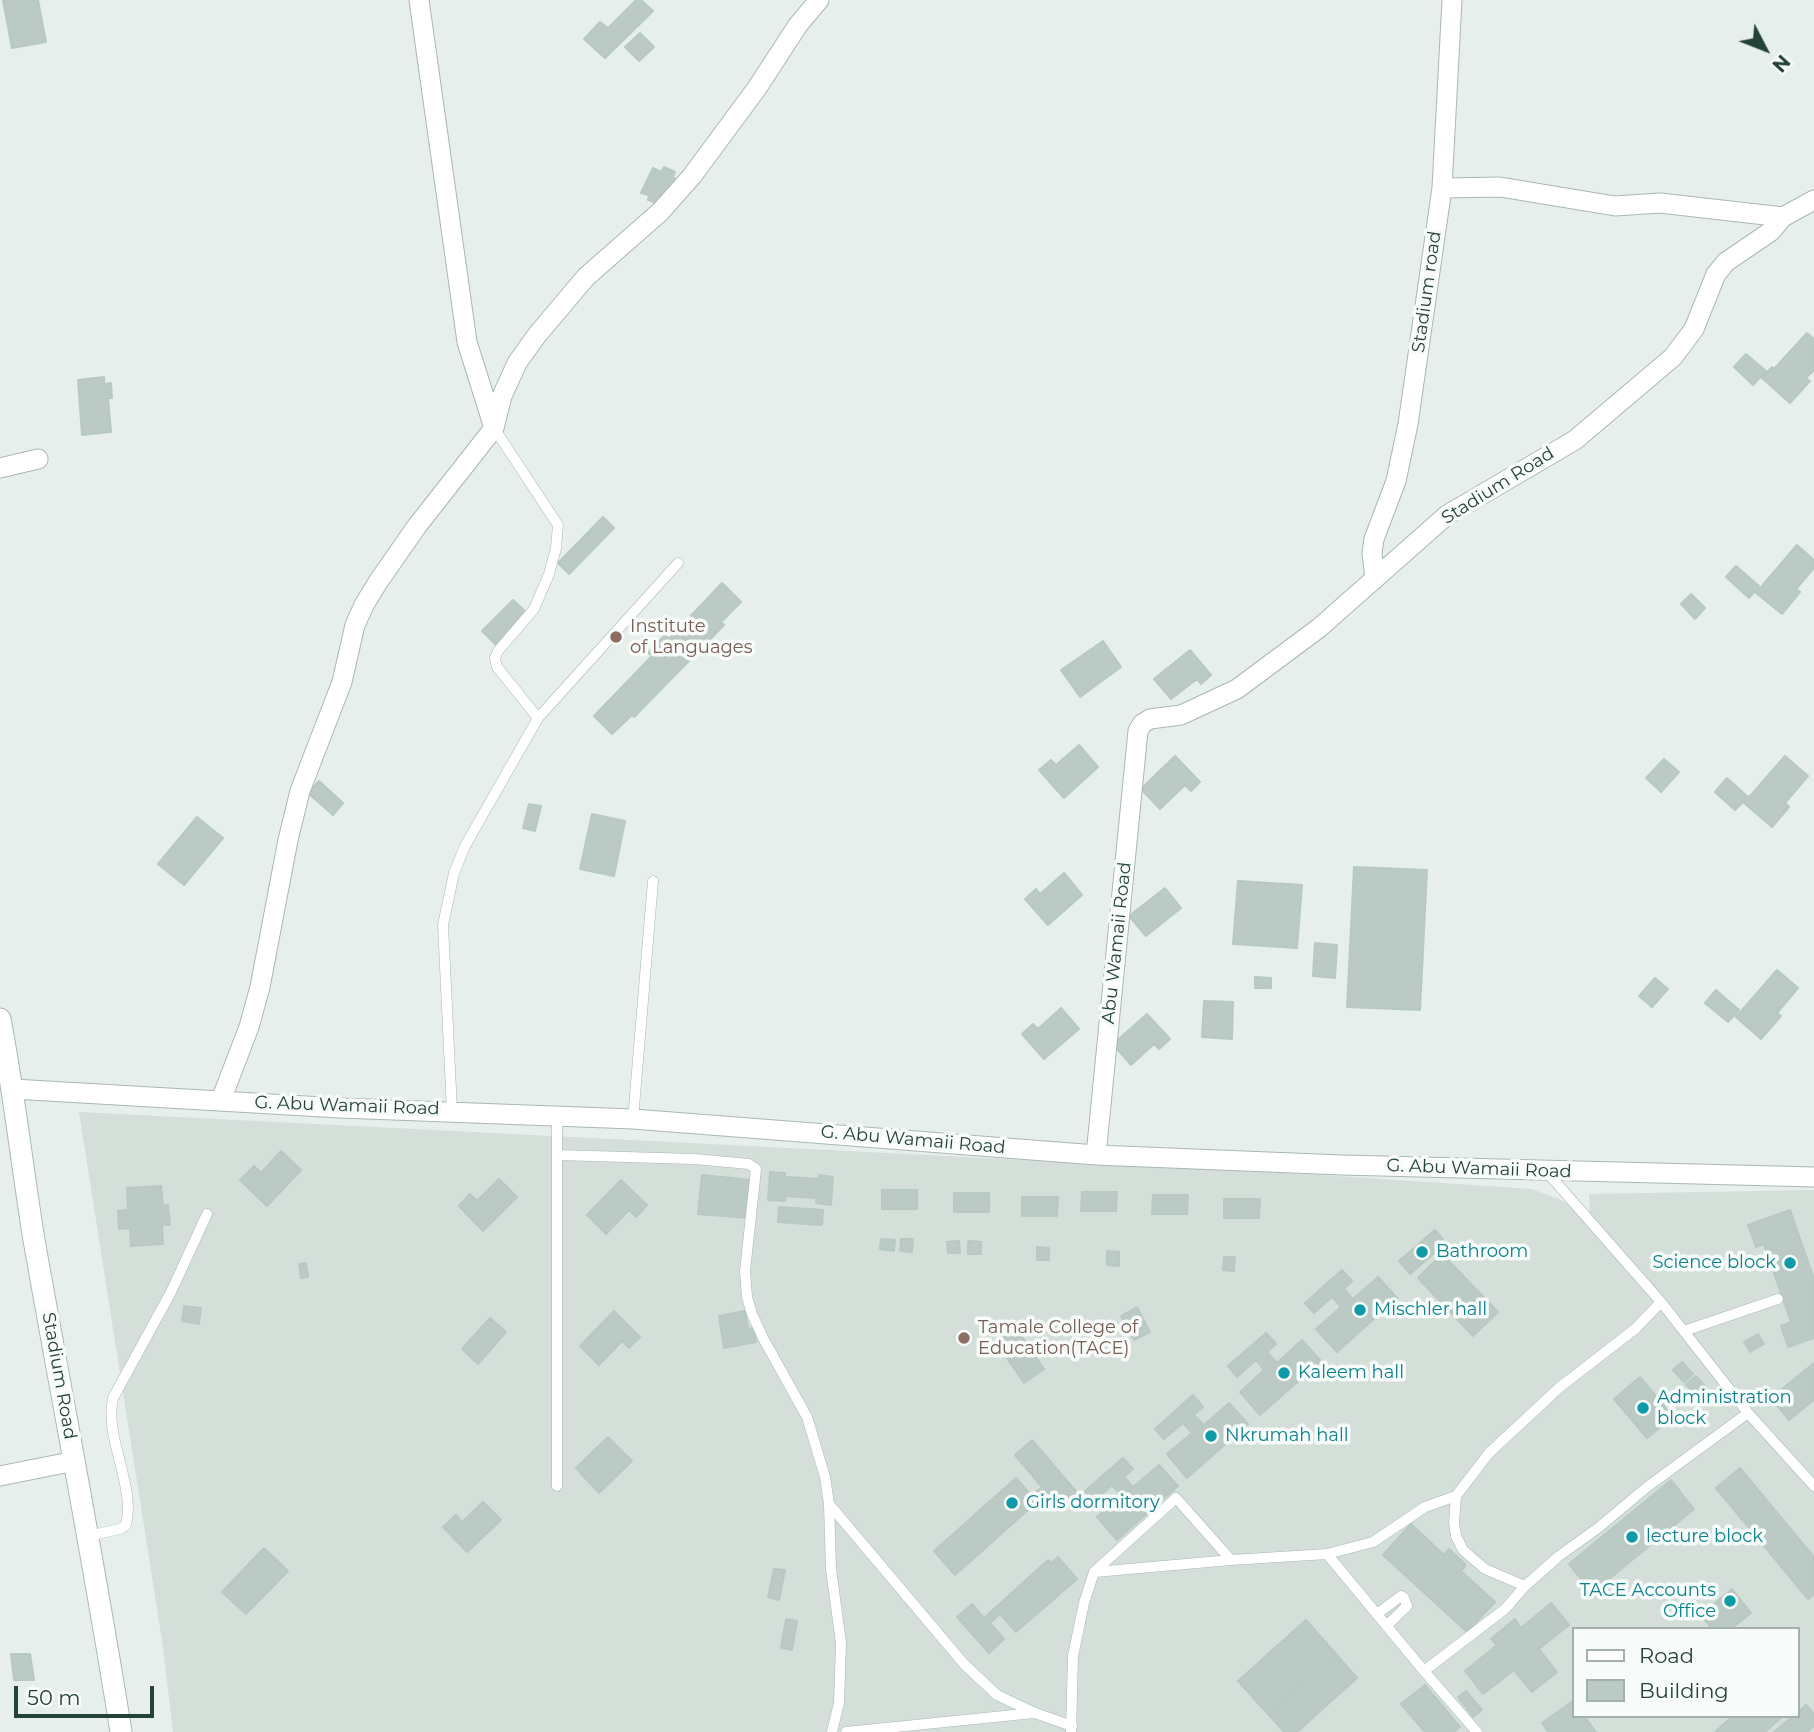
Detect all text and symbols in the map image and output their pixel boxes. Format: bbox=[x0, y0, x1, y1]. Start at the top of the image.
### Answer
north arrow bbox=[1730, 14, 1800, 84]
text: N bbox=[1767, 50, 1795, 77]
street label: Stadium road bbox=[1408, 230, 1446, 354]
street label: Stadium Road bbox=[1438, 443, 1558, 529]
place label: Institute of Languages bbox=[630, 616, 753, 658]
marker: Institute of Languages bbox=[608, 629, 624, 645]
street label: Abu Wamaii Road bbox=[1098, 861, 1136, 1025]
street label: G. Abu Wamaii Road bbox=[254, 1092, 440, 1120]
street label: G. Abu Wamaii Road bbox=[820, 1121, 1006, 1159]
street label: G. Abu Wamaii Road bbox=[1386, 1155, 1572, 1183]
place label: Bathroom bbox=[1436, 1241, 1528, 1263]
marker: Bathroom bbox=[1414, 1244, 1430, 1260]
place label: Science block bbox=[1652, 1252, 1776, 1274]
marker: Science block bbox=[1782, 1255, 1798, 1271]
place label: Mischler hall bbox=[1374, 1299, 1487, 1321]
marker: Mischler hall bbox=[1352, 1302, 1368, 1318]
street label: Stadium Road bbox=[37, 1311, 81, 1441]
place label: Tamale College of Education(TACE) bbox=[978, 1317, 1138, 1360]
marker: Tamale College of Education(TACE) bbox=[956, 1330, 972, 1346]
place label: Kaleem hall bbox=[1298, 1362, 1404, 1384]
marker: Kaleem hall bbox=[1276, 1365, 1292, 1381]
place label: Administration block bbox=[1657, 1387, 1792, 1430]
marker: Administration block bbox=[1635, 1400, 1651, 1416]
place label: Nkrumah hall bbox=[1225, 1425, 1349, 1447]
marker: Nkrumah hall bbox=[1203, 1428, 1219, 1444]
place label: Girls dormitory bbox=[1026, 1492, 1160, 1514]
marker: Girls dormitory bbox=[1004, 1495, 1020, 1511]
place label: lecture block bbox=[1646, 1526, 1763, 1548]
marker: lecture block bbox=[1624, 1529, 1640, 1545]
place label: TACE Accounts Office bbox=[1580, 1580, 1716, 1622]
marker: TACE Accounts Office bbox=[1722, 1593, 1738, 1609]
legend bbox=[1573, 1627, 1800, 1718]
text: Road bbox=[1639, 1643, 1694, 1668]
scale bar bbox=[18, 1672, 158, 1716]
text: Building bbox=[1639, 1678, 1729, 1703]
text: 50 m bbox=[27, 1685, 81, 1710]

